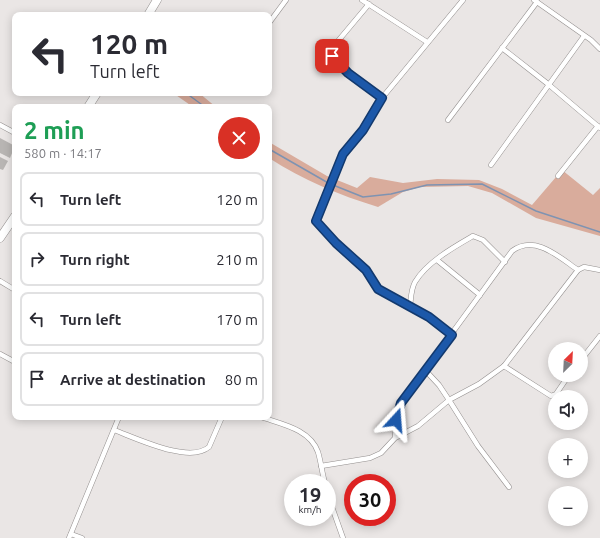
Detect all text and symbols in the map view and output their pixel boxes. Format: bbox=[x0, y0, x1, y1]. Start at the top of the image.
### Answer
icon: left bbox=[24, 28, 76, 80]
text: 120 m bbox=[90, 28, 168, 59]
pin bbox=[315, 39, 349, 73]
icon: arrive bbox=[321, 45, 343, 67]
text: Turn left bbox=[90, 61, 160, 81]
text: 2 min bbox=[24, 117, 85, 144]
button: close bbox=[218, 117, 260, 159]
text: 580 m · 14:17 bbox=[24, 146, 102, 160]
icon: left bbox=[26, 188, 48, 210]
text: Turn left bbox=[60, 191, 121, 208]
text: 120 m bbox=[216, 191, 258, 208]
icon: right bbox=[26, 248, 48, 270]
text: Turn right bbox=[60, 251, 130, 268]
text: 210 m bbox=[216, 251, 258, 268]
icon: left bbox=[26, 308, 48, 330]
text: Turn left bbox=[60, 311, 121, 328]
text: 170 m bbox=[216, 311, 258, 328]
north arrow bbox=[548, 342, 588, 382]
map controls bbox=[548, 342, 588, 526]
icon: arrive bbox=[26, 368, 48, 390]
text: Arrive at destination bbox=[60, 371, 206, 388]
text: 80 m bbox=[225, 371, 258, 388]
button: sound bbox=[548, 390, 588, 430]
position arrow bbox=[375, 399, 417, 441]
button: + bbox=[548, 438, 588, 478]
speed limit sign: 30 bbox=[344, 474, 396, 526]
text: 19 bbox=[299, 483, 321, 506]
button: − bbox=[548, 486, 588, 526]
text: km/h bbox=[298, 504, 322, 515]

